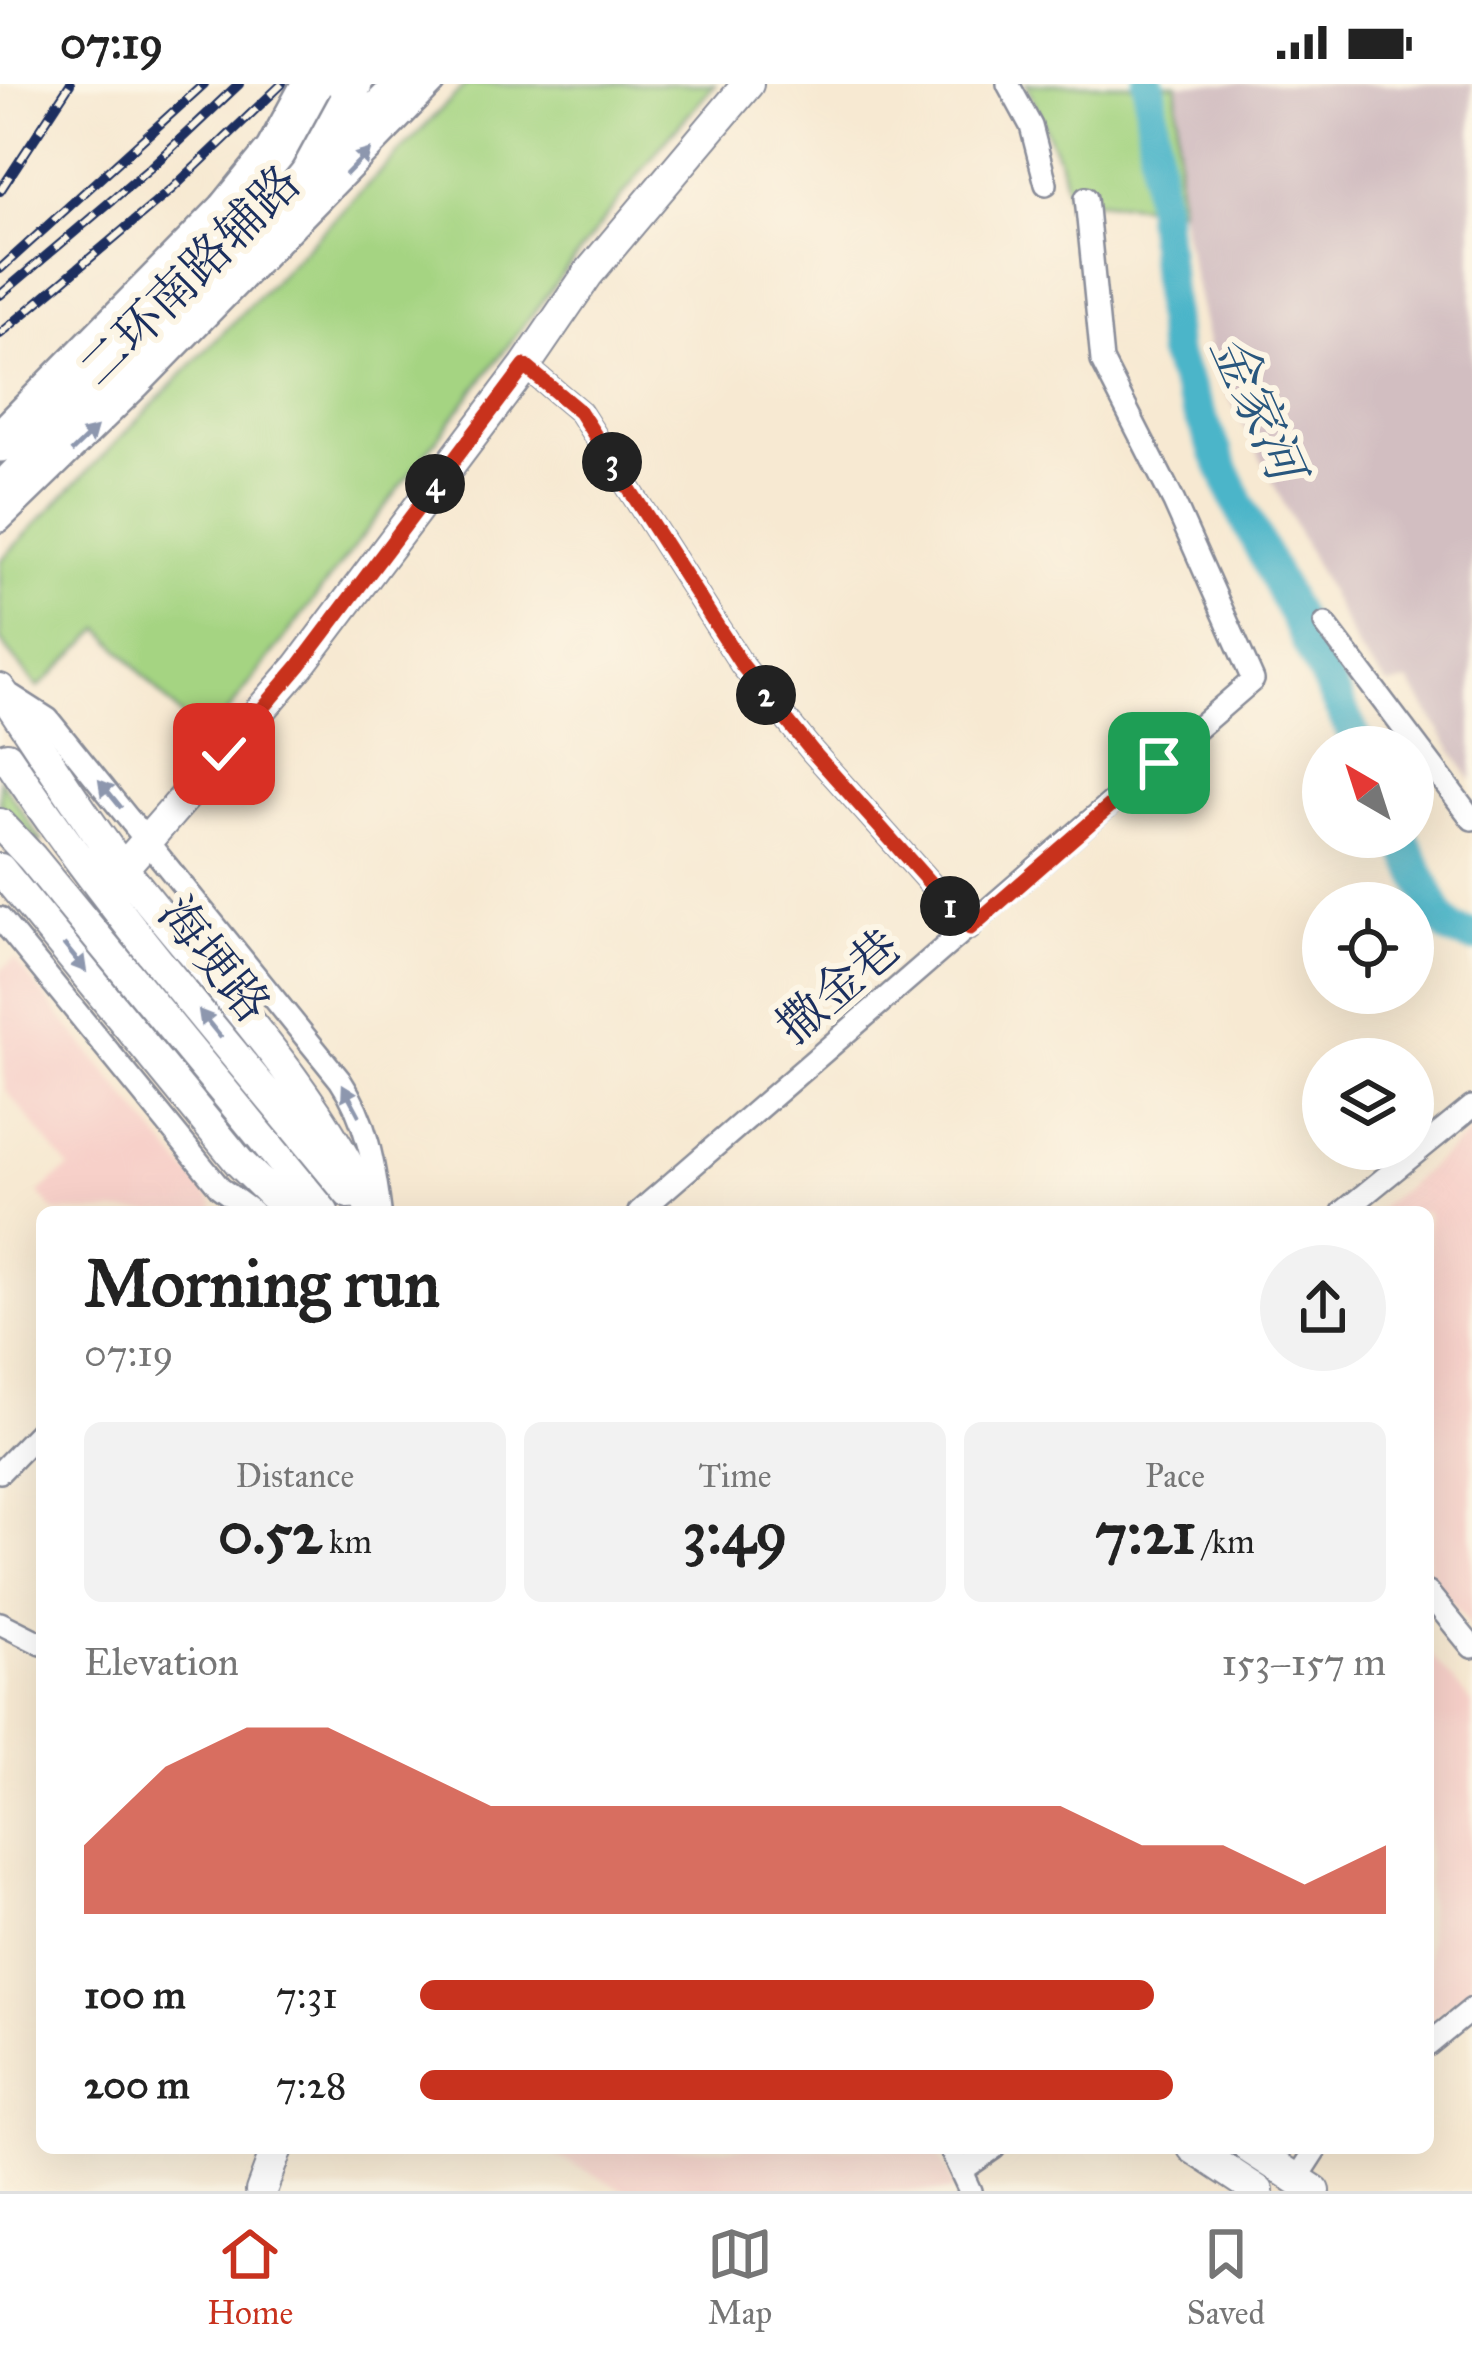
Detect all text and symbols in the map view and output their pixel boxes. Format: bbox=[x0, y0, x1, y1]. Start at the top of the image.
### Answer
text: 07:19 bbox=[60, 15, 163, 70]
one-way arrow bbox=[344, 148, 372, 176]
street label: 二环南路辅路 bbox=[67, 153, 312, 398]
water label: 金家河 bbox=[1198, 325, 1320, 497]
one-way arrow bbox=[69, 427, 98, 455]
pin: 3 bbox=[582, 432, 642, 492]
text: 3 bbox=[605, 442, 619, 482]
pin: 4 bbox=[405, 454, 465, 514]
text: 4 bbox=[426, 464, 444, 504]
pin: 2 bbox=[736, 665, 796, 725]
text: 2 bbox=[758, 675, 774, 715]
pin bbox=[173, 703, 275, 805]
pin bbox=[1108, 712, 1210, 814]
icon: check bbox=[191, 721, 257, 787]
north arrow bbox=[1302, 726, 1434, 858]
map controls bbox=[1302, 726, 1434, 1170]
icon: arrive bbox=[1126, 730, 1192, 796]
one-way arrow bbox=[97, 779, 123, 810]
pin: 1 bbox=[920, 876, 980, 936]
button: locate bbox=[1302, 882, 1434, 1014]
street label: 海埂路 bbox=[146, 885, 283, 1034]
text: 1 bbox=[943, 886, 957, 926]
street label: 撒金巷 bbox=[765, 917, 912, 1056]
one-way arrow bbox=[62, 943, 88, 974]
one-way arrow bbox=[198, 1009, 224, 1039]
button: layers bbox=[1302, 1038, 1434, 1170]
one-way arrow bbox=[341, 1083, 362, 1117]
text: Morning run bbox=[84, 1243, 440, 1324]
button: share bbox=[1260, 1245, 1386, 1371]
text: 07:19 bbox=[84, 1329, 173, 1377]
text: Distance bbox=[236, 1456, 354, 1496]
text: Time bbox=[698, 1456, 772, 1496]
text: Pace bbox=[1145, 1456, 1205, 1496]
text: 0.52 bbox=[218, 1496, 322, 1569]
text: 3:49 bbox=[683, 1496, 787, 1569]
text: 7:21 bbox=[1095, 1496, 1196, 1569]
text: km bbox=[322, 1522, 372, 1562]
text: /km bbox=[1196, 1522, 1255, 1562]
text: Elevation bbox=[84, 1638, 239, 1686]
text: 153–157 m bbox=[1222, 1638, 1386, 1686]
text: 100 m bbox=[84, 1971, 186, 2019]
text: 7:31 bbox=[276, 1971, 338, 2019]
text: 200 m bbox=[84, 2061, 190, 2109]
text: 7:28 bbox=[276, 2061, 347, 2109]
tab: Home bbox=[207, 2221, 293, 2333]
tab: Map bbox=[707, 2221, 773, 2333]
tab: Saved bbox=[1187, 2221, 1265, 2333]

